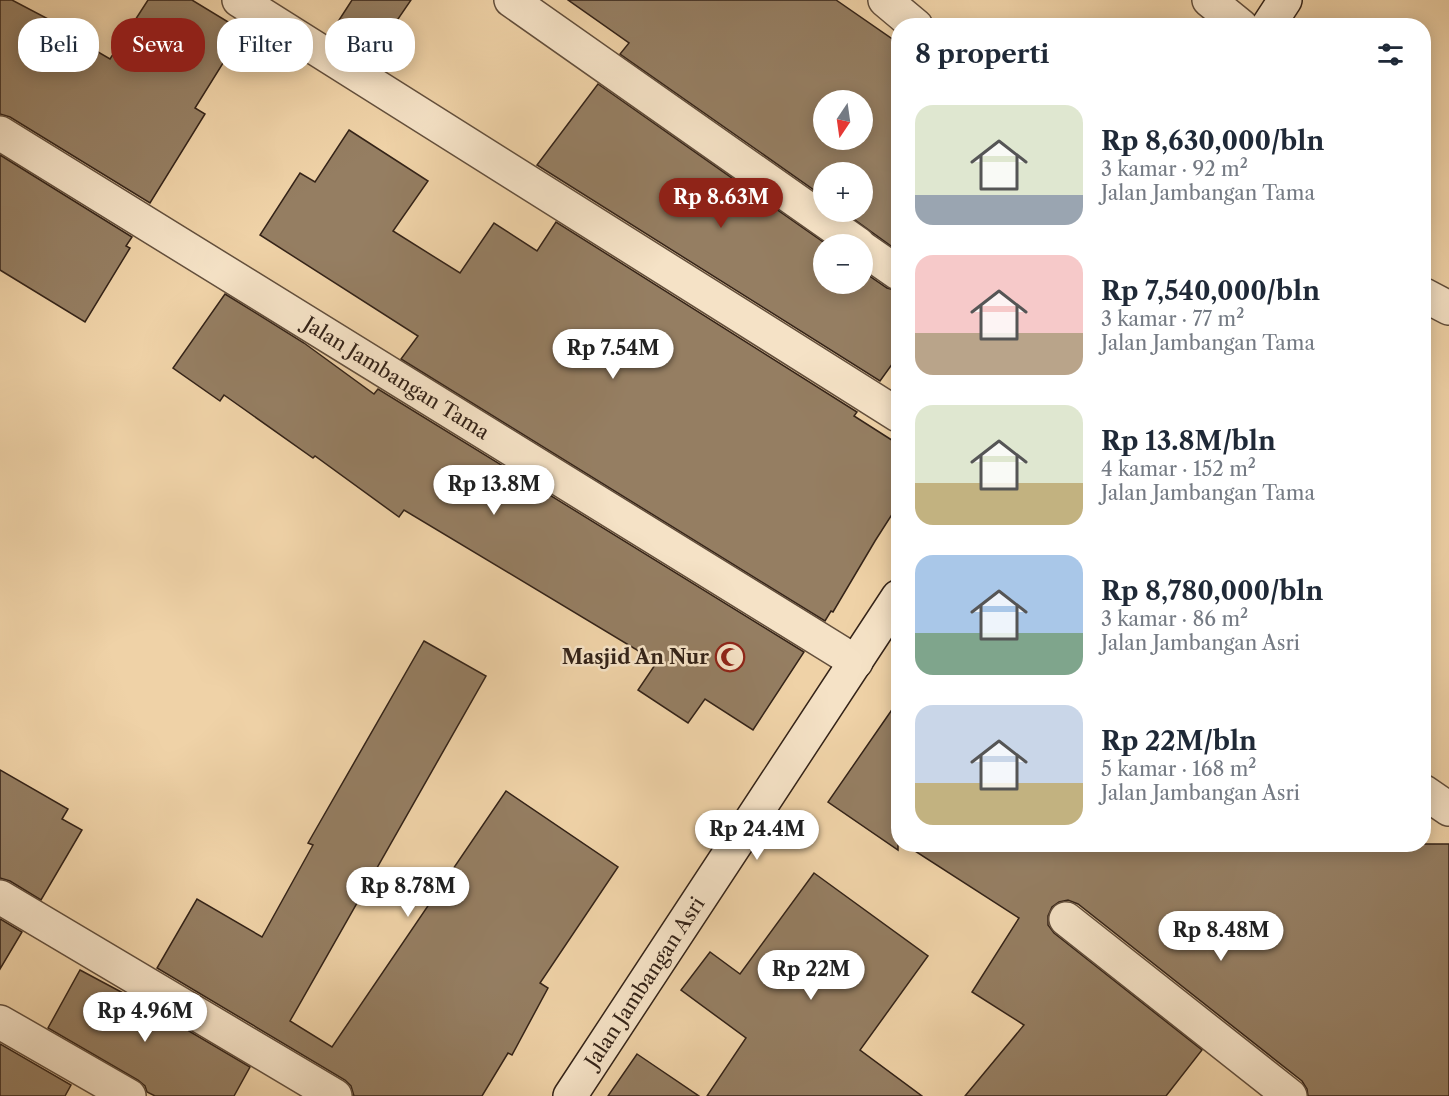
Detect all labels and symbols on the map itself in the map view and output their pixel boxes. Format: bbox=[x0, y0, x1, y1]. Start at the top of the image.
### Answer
north arrow bbox=[813, 90, 873, 150]
pin: Rp 8.63M bbox=[659, 178, 783, 229]
street label: Jalan Jambangan Tama bbox=[296, 310, 494, 445]
pin: Rp 7.54M bbox=[551, 329, 675, 380]
pin: Rp 13.8M bbox=[432, 465, 556, 516]
mosque icon: Masjid An Nur bbox=[714, 641, 746, 673]
place label: Masjid An Nur bbox=[562, 645, 709, 669]
pin: Rp 24.4M bbox=[695, 810, 819, 861]
pin: Rp 8.78M bbox=[346, 867, 470, 918]
street label: Jalan Jambangan Asri bbox=[578, 893, 709, 1075]
pin: Rp 8.48M bbox=[1159, 911, 1283, 962]
pin: Rp 22M bbox=[762, 950, 860, 1001]
pin: Rp 4.96M bbox=[83, 992, 207, 1043]

